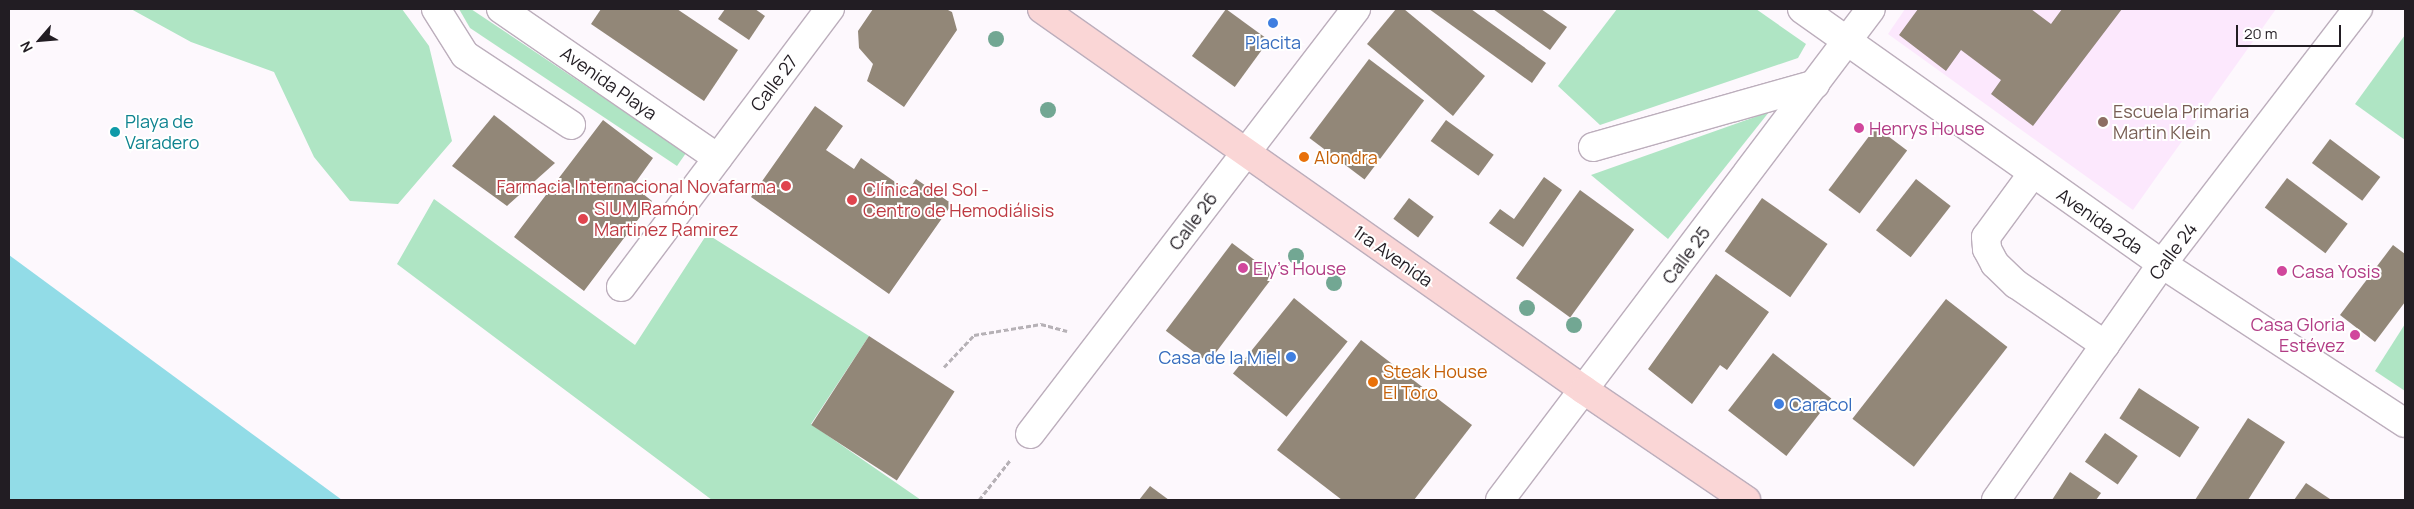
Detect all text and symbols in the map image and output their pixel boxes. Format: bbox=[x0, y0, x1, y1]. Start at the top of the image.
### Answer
north arrow bbox=[15, 15, 65, 65]
scale bar bbox=[2239, 15, 2344, 47]
marker: Placita bbox=[1267, 17, 1279, 29]
text: 20 m bbox=[2244, 23, 2277, 44]
place label: Placita bbox=[1245, 31, 1301, 53]
text: N bbox=[15, 38, 37, 56]
street label: Avenida Playa bbox=[557, 42, 661, 124]
street label: Calle 27 bbox=[746, 51, 802, 115]
place label: Escuela Primaria Martin Klein bbox=[2113, 101, 2249, 144]
place label: Playa de Varadero bbox=[125, 111, 199, 154]
marker: Escuela Primaria Martin Klein bbox=[2097, 116, 2109, 128]
place label: Henrys House bbox=[1869, 117, 1985, 139]
marker: Henrys House bbox=[1853, 122, 1865, 134]
marker: Playa de Varadero bbox=[109, 126, 121, 138]
place label: Alondra bbox=[1314, 146, 1378, 168]
marker: Alondra bbox=[1298, 151, 1310, 163]
place label: Farmacia Internacional Novafarma bbox=[496, 175, 776, 197]
place label: Clínica del Sol - Centro de Hemodiálisis bbox=[863, 179, 1054, 222]
marker: Farmacia Internacional Novafarma bbox=[780, 180, 792, 192]
street label: Avenida 2da bbox=[2053, 184, 2147, 258]
street label: Calle 26 bbox=[1164, 188, 1222, 254]
marker: Clínica del Sol - Centro de Hemodiálisis bbox=[845, 193, 859, 207]
place label: SIUM Ramón Martinez Ramirez bbox=[594, 198, 738, 240]
marker: SIUM Ramón Martinez Ramirez bbox=[576, 212, 590, 226]
street label: Calle 24 bbox=[2145, 218, 2201, 284]
street label: 1ra Avenida bbox=[1349, 221, 1437, 291]
street label: Calle 25 bbox=[1657, 222, 1715, 288]
place label: Ely's House bbox=[1253, 257, 1346, 279]
place label: Casa Yosis bbox=[2292, 260, 2380, 282]
marker: Ely's House bbox=[1237, 262, 1249, 274]
marker: Casa Yosis bbox=[2276, 265, 2288, 277]
place label: Casa Gloria Estévez bbox=[2251, 314, 2345, 356]
marker: Casa Gloria Estévez bbox=[2349, 329, 2361, 341]
place label: Casa de la Miel bbox=[1158, 346, 1281, 368]
marker: Casa de la Miel bbox=[1285, 351, 1297, 363]
place label: Steak House El Toro bbox=[1383, 361, 1487, 404]
marker: Steak House El Toro bbox=[1367, 376, 1379, 388]
place label: Caracol bbox=[1789, 393, 1853, 415]
marker: Caracol bbox=[1773, 398, 1785, 410]

